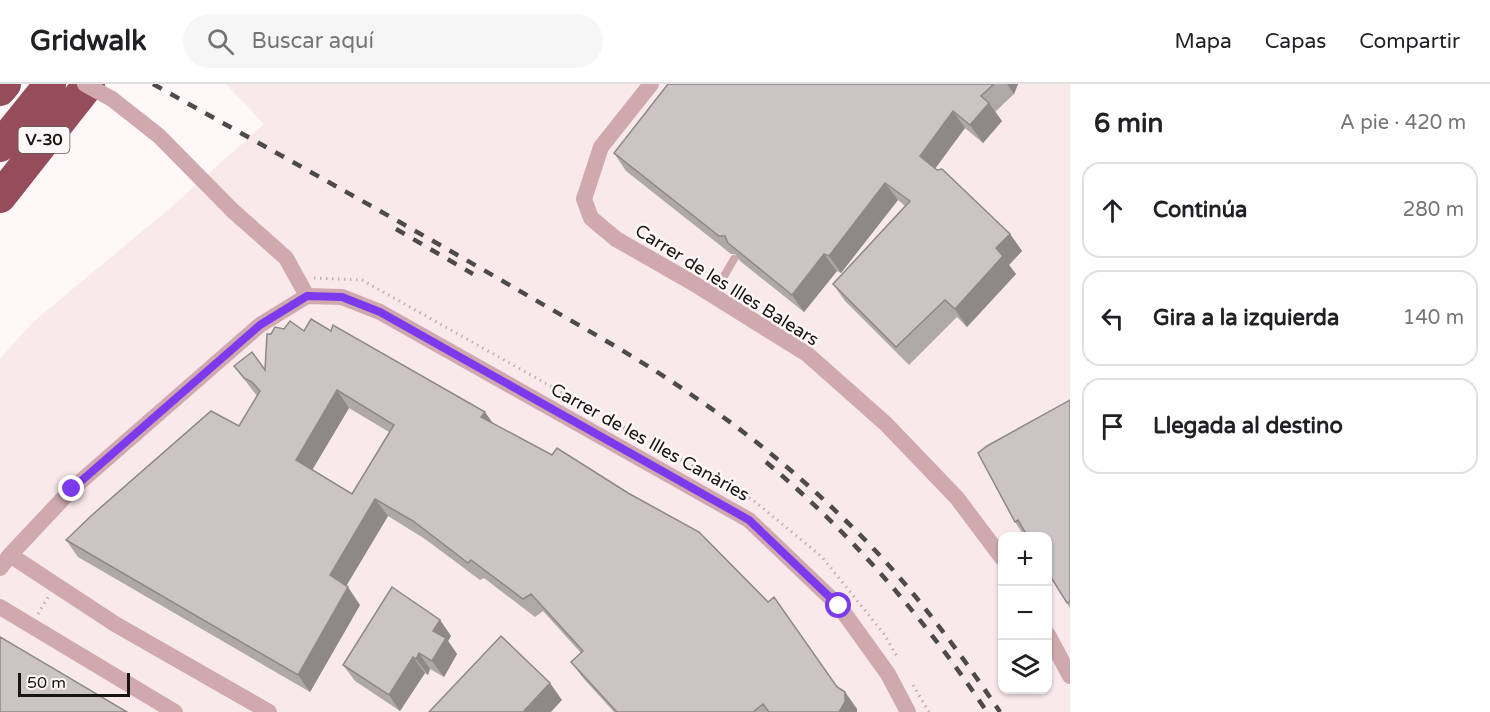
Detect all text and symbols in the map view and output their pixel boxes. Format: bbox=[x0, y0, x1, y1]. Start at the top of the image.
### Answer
search box bbox=[183, 14, 603, 68]
text: Gridwalk bbox=[30, 24, 147, 58]
icon: search bbox=[204, 25, 237, 58]
text: Buscar aquí bbox=[252, 28, 374, 54]
text: Mapa bbox=[1175, 29, 1232, 54]
text: Capas bbox=[1265, 29, 1326, 54]
text: Compartir bbox=[1359, 29, 1460, 54]
text: 6 min bbox=[1094, 108, 1163, 139]
text: A pie · 420 m bbox=[1340, 111, 1466, 135]
road number: V-30 bbox=[18, 127, 70, 153]
icon: ahead bbox=[1096, 194, 1129, 227]
text: Continúa bbox=[1153, 197, 1247, 223]
text: 280 m bbox=[1403, 198, 1464, 222]
street label: Carrer de les Illes Balears bbox=[631, 219, 823, 351]
icon: left bbox=[1096, 302, 1129, 335]
text: Gira a la izquierda bbox=[1153, 305, 1339, 331]
text: 140 m bbox=[1403, 306, 1464, 330]
street label: Carrer de les Illes Canàries bbox=[547, 378, 753, 506]
icon: arrive bbox=[1096, 410, 1129, 443]
text: Llegada al destino bbox=[1153, 413, 1343, 439]
route end bbox=[58, 475, 84, 501]
map controls bbox=[998, 532, 1052, 694]
button: + bbox=[998, 532, 1052, 586]
button: − bbox=[998, 586, 1052, 640]
route start bbox=[825, 592, 851, 618]
button: layers bbox=[998, 640, 1052, 694]
scale bar bbox=[18, 670, 130, 698]
text: 50 m bbox=[27, 673, 66, 693]

